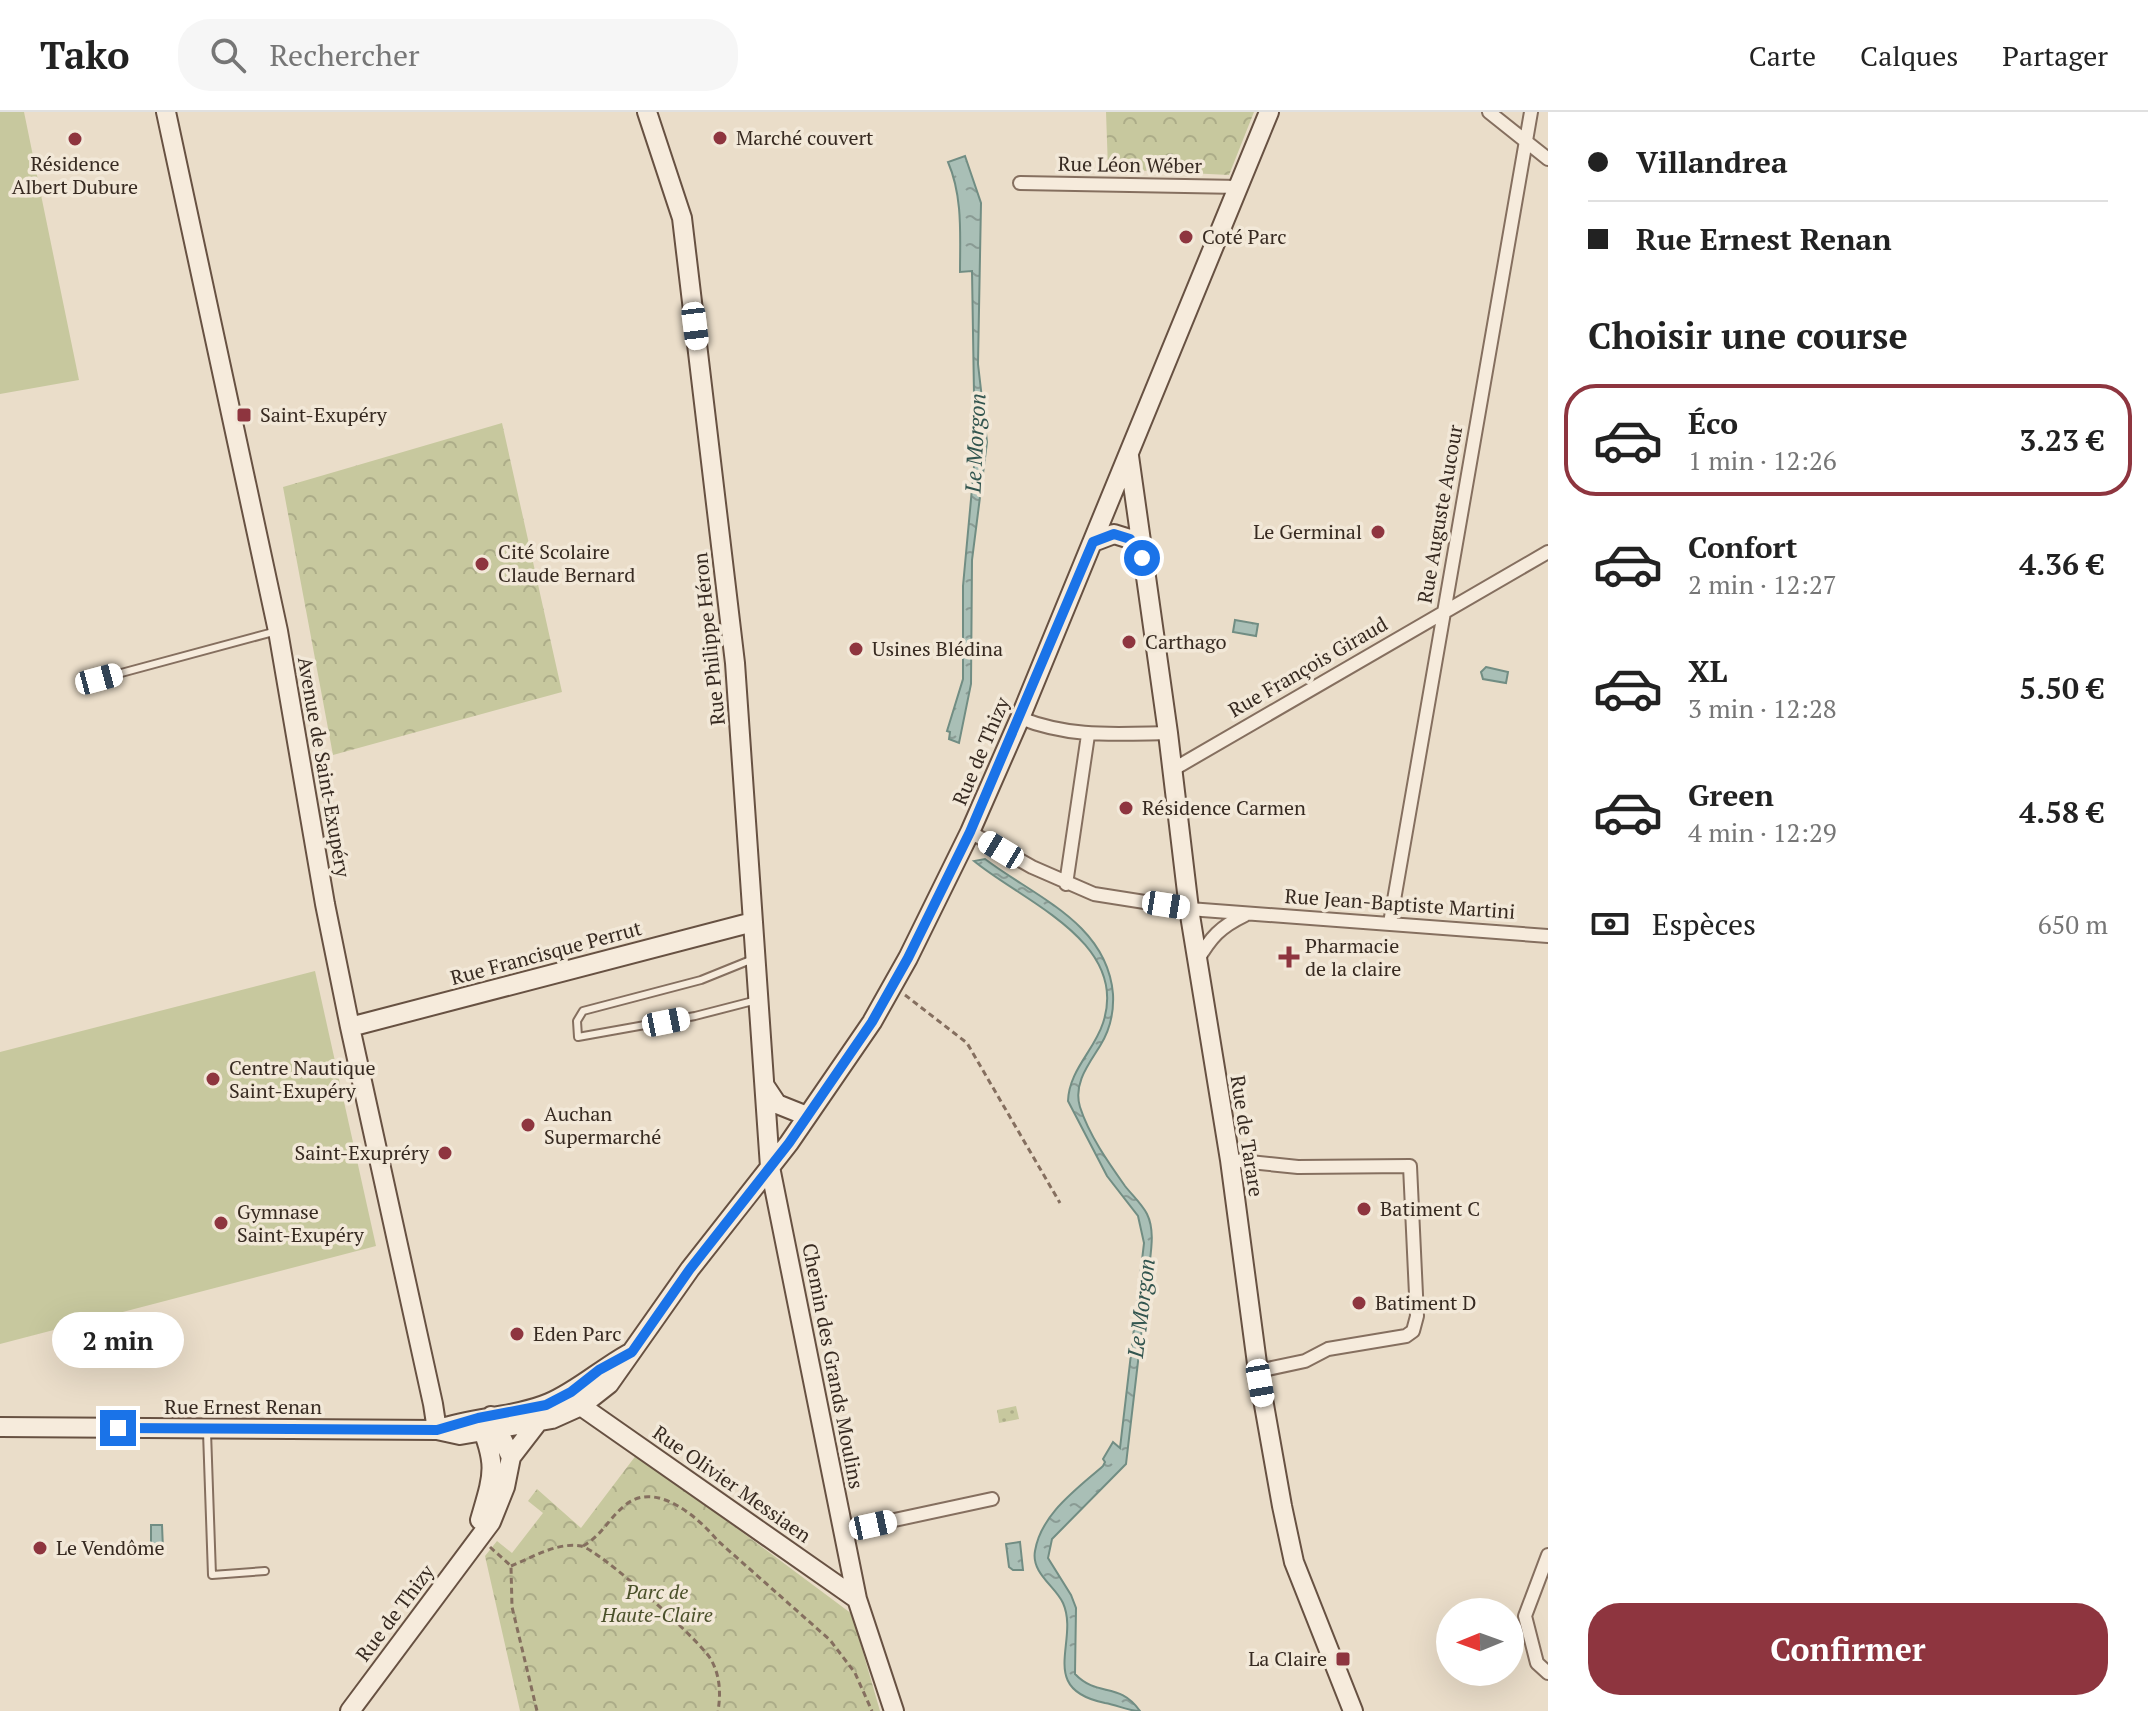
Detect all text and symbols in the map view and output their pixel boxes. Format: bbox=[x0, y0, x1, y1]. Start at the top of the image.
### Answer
search box bbox=[178, 19, 738, 91]
text: Tako bbox=[40, 30, 130, 80]
icon: search bbox=[206, 33, 250, 77]
text: Rechercher bbox=[270, 35, 420, 75]
text: Carte bbox=[1749, 37, 1816, 74]
text: Calques bbox=[1860, 37, 1958, 74]
text: Partager bbox=[2002, 37, 2108, 74]
place label: Marché couvert bbox=[736, 124, 874, 151]
marker: Marché couvert bbox=[711, 129, 729, 147]
marker: Résidence Albert Dubure bbox=[66, 130, 84, 148]
text: Villandrea bbox=[1636, 142, 1788, 182]
place label: Résidence Albert Dubure bbox=[12, 150, 138, 200]
street label: Rue Léon Wéber bbox=[1058, 150, 1203, 179]
text: Rue Ernest Renan bbox=[1636, 219, 1892, 259]
place label: Coté Parc bbox=[1202, 223, 1287, 250]
marker: Coté Parc bbox=[1177, 228, 1195, 246]
car bbox=[680, 301, 710, 351]
text: Choisir une course bbox=[1588, 312, 1908, 359]
water label: Le Morgon bbox=[957, 392, 992, 495]
place label: Saint-Exupéry bbox=[260, 401, 388, 428]
text: Éco bbox=[1688, 403, 1738, 443]
icon: car bbox=[1592, 404, 1664, 476]
marker: Saint-Exupéry bbox=[235, 406, 253, 424]
text: 3.23 € bbox=[2019, 420, 2104, 460]
street label: Rue Auguste Aucour bbox=[1411, 422, 1469, 605]
text: 1 min · 12:26 bbox=[1688, 443, 1837, 477]
place label: Le Germinal bbox=[1253, 518, 1362, 545]
marker: Le Germinal bbox=[1369, 523, 1387, 541]
text: Confort bbox=[1688, 527, 1798, 567]
icon: car bbox=[1592, 528, 1664, 600]
place label: Cité Scolaire Claude Bernard bbox=[498, 538, 635, 588]
route start bbox=[1124, 540, 1160, 576]
text: 4.36 € bbox=[2019, 544, 2104, 584]
street label: Rue Philippe Héron bbox=[686, 551, 731, 727]
marker: Cité Scolaire Claude Bernard bbox=[473, 555, 491, 573]
text: 2 min · 12:27 bbox=[1688, 567, 1837, 601]
street label: Rue François Giraud bbox=[1223, 610, 1392, 723]
place label: Carthago bbox=[1145, 628, 1227, 655]
marker: Carthago bbox=[1120, 633, 1138, 651]
place label: Usines Blédina bbox=[872, 635, 1003, 662]
marker: Usines Blédina bbox=[847, 640, 865, 658]
text: XL bbox=[1688, 651, 1727, 691]
icon: car bbox=[1592, 652, 1664, 724]
street label: Avenue de Saint-Exupéry bbox=[292, 655, 357, 880]
car bbox=[73, 661, 125, 697]
text: 5.50 € bbox=[2019, 668, 2104, 708]
text: 3 min · 12:28 bbox=[1688, 691, 1837, 725]
street label: Rue de Thizy bbox=[946, 692, 1016, 809]
text: Green bbox=[1688, 775, 1774, 815]
icon: car bbox=[1592, 776, 1664, 848]
text: 4.58 € bbox=[2019, 792, 2104, 832]
place label: Résidence Carmen bbox=[1142, 794, 1306, 821]
marker: Résidence Carmen bbox=[1117, 799, 1135, 817]
text: 4 min · 12:29 bbox=[1688, 815, 1837, 849]
car bbox=[974, 827, 1028, 873]
street label: Rue Jean-Baptiste Martini bbox=[1284, 882, 1516, 925]
car bbox=[1140, 889, 1192, 921]
icon: cash bbox=[1588, 902, 1632, 946]
text: Espèces bbox=[1652, 904, 1756, 944]
text: 650 m bbox=[2038, 907, 2108, 941]
street label: Rue Francisque Perrut bbox=[447, 914, 645, 991]
place label: Pharmacie de la claire bbox=[1305, 932, 1401, 982]
marker: Pharmacie de la claire bbox=[1280, 948, 1298, 966]
car bbox=[640, 1006, 692, 1038]
place label: Centre Nautique Saint-Exupéry bbox=[229, 1054, 376, 1104]
marker: Centre Nautique Saint-Exupéry bbox=[204, 1070, 222, 1088]
street label: Rue de Tarare bbox=[1225, 1073, 1270, 1199]
place label: Auchan Supermarché bbox=[544, 1100, 661, 1150]
marker: Auchan Supermarché bbox=[519, 1116, 537, 1134]
place label: Saint-Exupréry bbox=[294, 1139, 430, 1166]
marker: Saint-Exupréry bbox=[436, 1144, 454, 1162]
place label: Batiment C bbox=[1380, 1195, 1480, 1222]
place label: Gymnase Saint-Exupéry bbox=[237, 1198, 365, 1248]
marker: Batiment C bbox=[1355, 1200, 1373, 1218]
marker: Gymnase Saint-Exupéry bbox=[212, 1214, 230, 1232]
street label: Chemin des Grands Moulins bbox=[796, 1241, 871, 1491]
water label: Le Morgon bbox=[1120, 1257, 1161, 1360]
place label: Batiment D bbox=[1375, 1289, 1476, 1316]
marker: Batiment D bbox=[1350, 1294, 1368, 1312]
callout: 2 min bbox=[52, 1312, 184, 1368]
place label: Eden Parc bbox=[533, 1320, 622, 1347]
text: 2 min bbox=[82, 1323, 154, 1357]
marker: Eden Parc bbox=[508, 1325, 526, 1343]
car bbox=[1244, 1357, 1276, 1409]
street label: Rue Ernest Renan bbox=[164, 1393, 322, 1420]
route end bbox=[100, 1410, 136, 1446]
street label: Rue Olivier Messiaen bbox=[648, 1419, 817, 1548]
car bbox=[847, 1508, 899, 1542]
place label: Le Vendôme bbox=[56, 1534, 165, 1561]
marker: Le Vendôme bbox=[31, 1539, 49, 1557]
street label: Rue de Thizy bbox=[349, 1558, 441, 1667]
park label: Parc de Haute-Claire bbox=[600, 1578, 713, 1628]
north arrow bbox=[1436, 1598, 1524, 1686]
map controls bbox=[1436, 1598, 1524, 1686]
button: Confirmer bbox=[1588, 1603, 2108, 1695]
place label: La Claire bbox=[1248, 1645, 1327, 1672]
marker: La Claire bbox=[1334, 1650, 1352, 1668]

